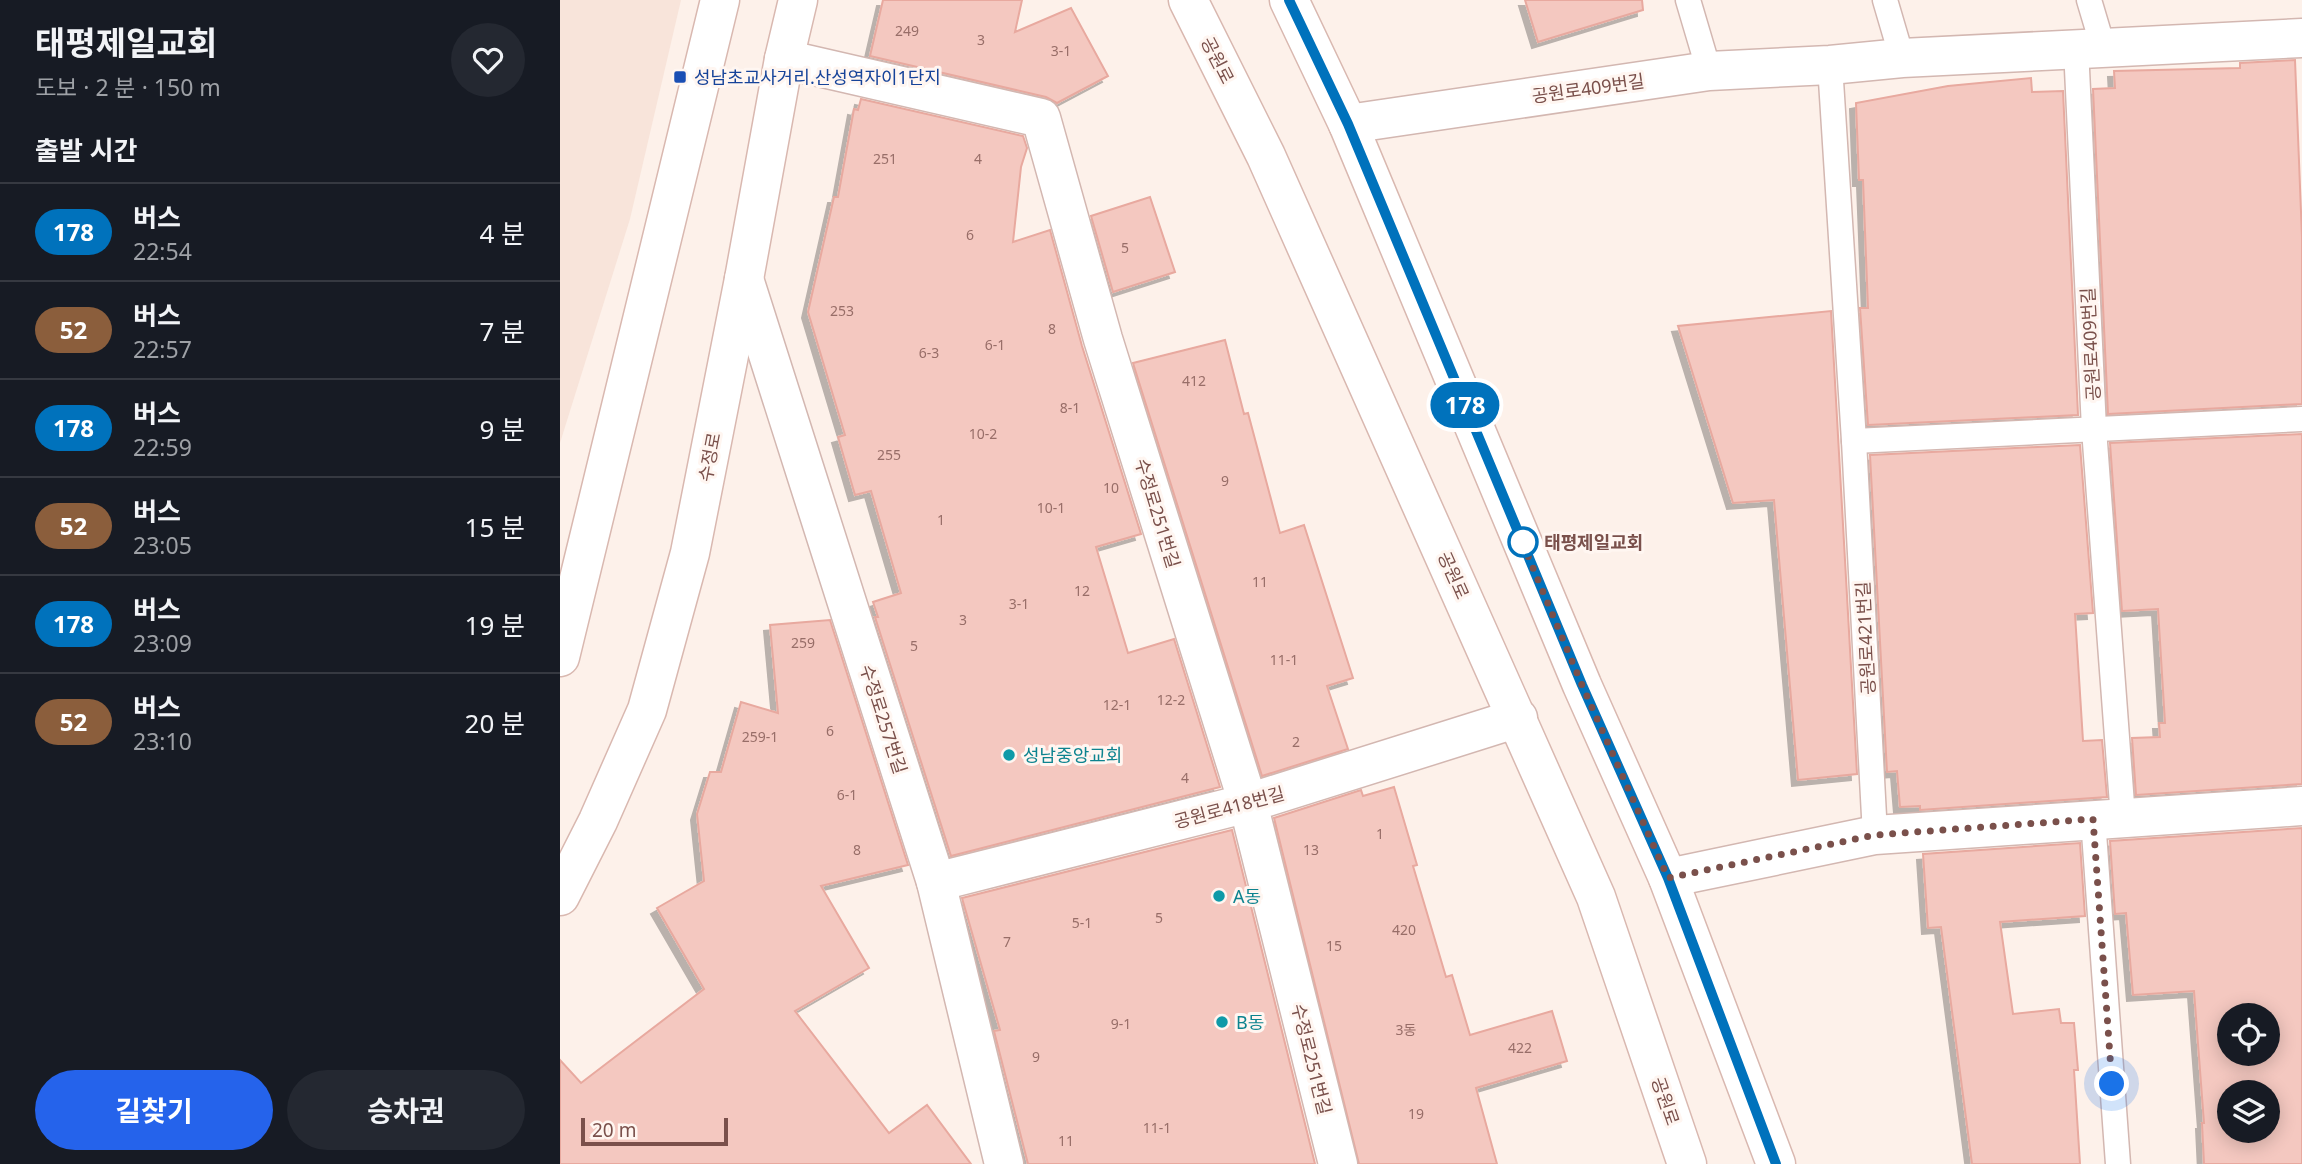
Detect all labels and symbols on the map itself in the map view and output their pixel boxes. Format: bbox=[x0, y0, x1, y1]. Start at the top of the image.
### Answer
house number: 249 bbox=[895, 21, 919, 40]
house number: 3 bbox=[977, 30, 985, 49]
street label: 공원로 bbox=[1196, 32, 1240, 88]
house number: 3-1 bbox=[1051, 41, 1071, 60]
place label: 성남초교사거리.산성역자이1단지 bbox=[694, 65, 941, 89]
street label: 공원로409번길 bbox=[1530, 68, 1646, 108]
marker: 성남초교사거리.산성역자이1단지 bbox=[672, 69, 688, 85]
house number: 251 bbox=[873, 149, 897, 168]
house number: 4 bbox=[974, 149, 982, 168]
house number: 6 bbox=[966, 225, 974, 244]
house number: 5 bbox=[1121, 238, 1129, 257]
street label: 공원로409번길 bbox=[2075, 287, 2105, 401]
house number: 253 bbox=[830, 301, 854, 320]
house number: 8 bbox=[1048, 319, 1056, 338]
house number: 6-1 bbox=[985, 335, 1005, 354]
house number: 6-3 bbox=[919, 343, 939, 362]
house number: 412 bbox=[1182, 371, 1206, 390]
line badge: 178 bbox=[1425, 382, 1505, 428]
house number: 8-1 bbox=[1060, 398, 1080, 417]
house number: 10-2 bbox=[969, 424, 997, 443]
street label: 수정로 bbox=[692, 430, 726, 484]
house number: 255 bbox=[877, 445, 901, 464]
street label: 수정로251번길 bbox=[1130, 455, 1186, 571]
house number: 9 bbox=[1221, 471, 1229, 490]
house number: 10 bbox=[1103, 478, 1119, 497]
house number: 10-1 bbox=[1037, 498, 1065, 517]
house number: 1 bbox=[937, 510, 945, 529]
marker: 태평제일교회 bbox=[1508, 527, 1538, 557]
place label: 태평제일교회 bbox=[1544, 530, 1643, 554]
street label: 공원로 bbox=[1433, 547, 1475, 603]
house number: 11 bbox=[1252, 572, 1268, 591]
house number: 12 bbox=[1074, 581, 1090, 600]
street label: 공원로421번길 bbox=[1850, 581, 1880, 695]
house number: 3-1 bbox=[1009, 594, 1029, 613]
house number: 3 bbox=[959, 610, 967, 629]
house number: 259 bbox=[791, 633, 815, 652]
house number: 5 bbox=[910, 636, 918, 655]
house number: 11-1 bbox=[1270, 650, 1298, 669]
street label: 수정로257번길 bbox=[855, 661, 913, 777]
house number: 12-2 bbox=[1157, 690, 1185, 709]
house number: 12-1 bbox=[1103, 695, 1131, 714]
house number: 6 bbox=[826, 721, 834, 740]
house number: 259-1 bbox=[742, 727, 778, 746]
house number: 2 bbox=[1292, 732, 1300, 751]
place label: 성남중앙교회 bbox=[1023, 743, 1122, 767]
marker: 성남중앙교회 bbox=[1001, 747, 1017, 763]
house number: 4 bbox=[1181, 768, 1189, 787]
street label: 공원로418번길 bbox=[1171, 781, 1287, 833]
house number: 6-1 bbox=[837, 785, 857, 804]
house number: 1 bbox=[1376, 824, 1384, 843]
house number: 8 bbox=[853, 840, 861, 859]
house number: 13 bbox=[1303, 840, 1319, 859]
place label: A동 bbox=[1233, 884, 1261, 908]
marker: A동 bbox=[1211, 888, 1227, 904]
house number: 5 bbox=[1155, 908, 1163, 927]
house number: 5-1 bbox=[1072, 913, 1092, 932]
house number: 420 bbox=[1392, 920, 1416, 939]
house number: 7 bbox=[1003, 932, 1011, 951]
house number: 15 bbox=[1326, 936, 1342, 955]
street label: 수정로251번길 bbox=[1287, 1001, 1337, 1117]
place label: B동 bbox=[1236, 1010, 1264, 1034]
house number: 9-1 bbox=[1111, 1014, 1131, 1033]
marker: B동 bbox=[1214, 1014, 1230, 1030]
house number: 3동 bbox=[1396, 1020, 1417, 1039]
house number: 422 bbox=[1508, 1038, 1532, 1057]
house number: 9 bbox=[1032, 1047, 1040, 1066]
your location bbox=[2094, 1066, 2129, 1101]
street label: 공원로 bbox=[1647, 1074, 1685, 1128]
house number: 19 bbox=[1408, 1104, 1424, 1123]
scale bar bbox=[581, 1115, 728, 1147]
house number: 11-1 bbox=[1143, 1118, 1171, 1137]
house number: 11 bbox=[1058, 1131, 1074, 1150]

